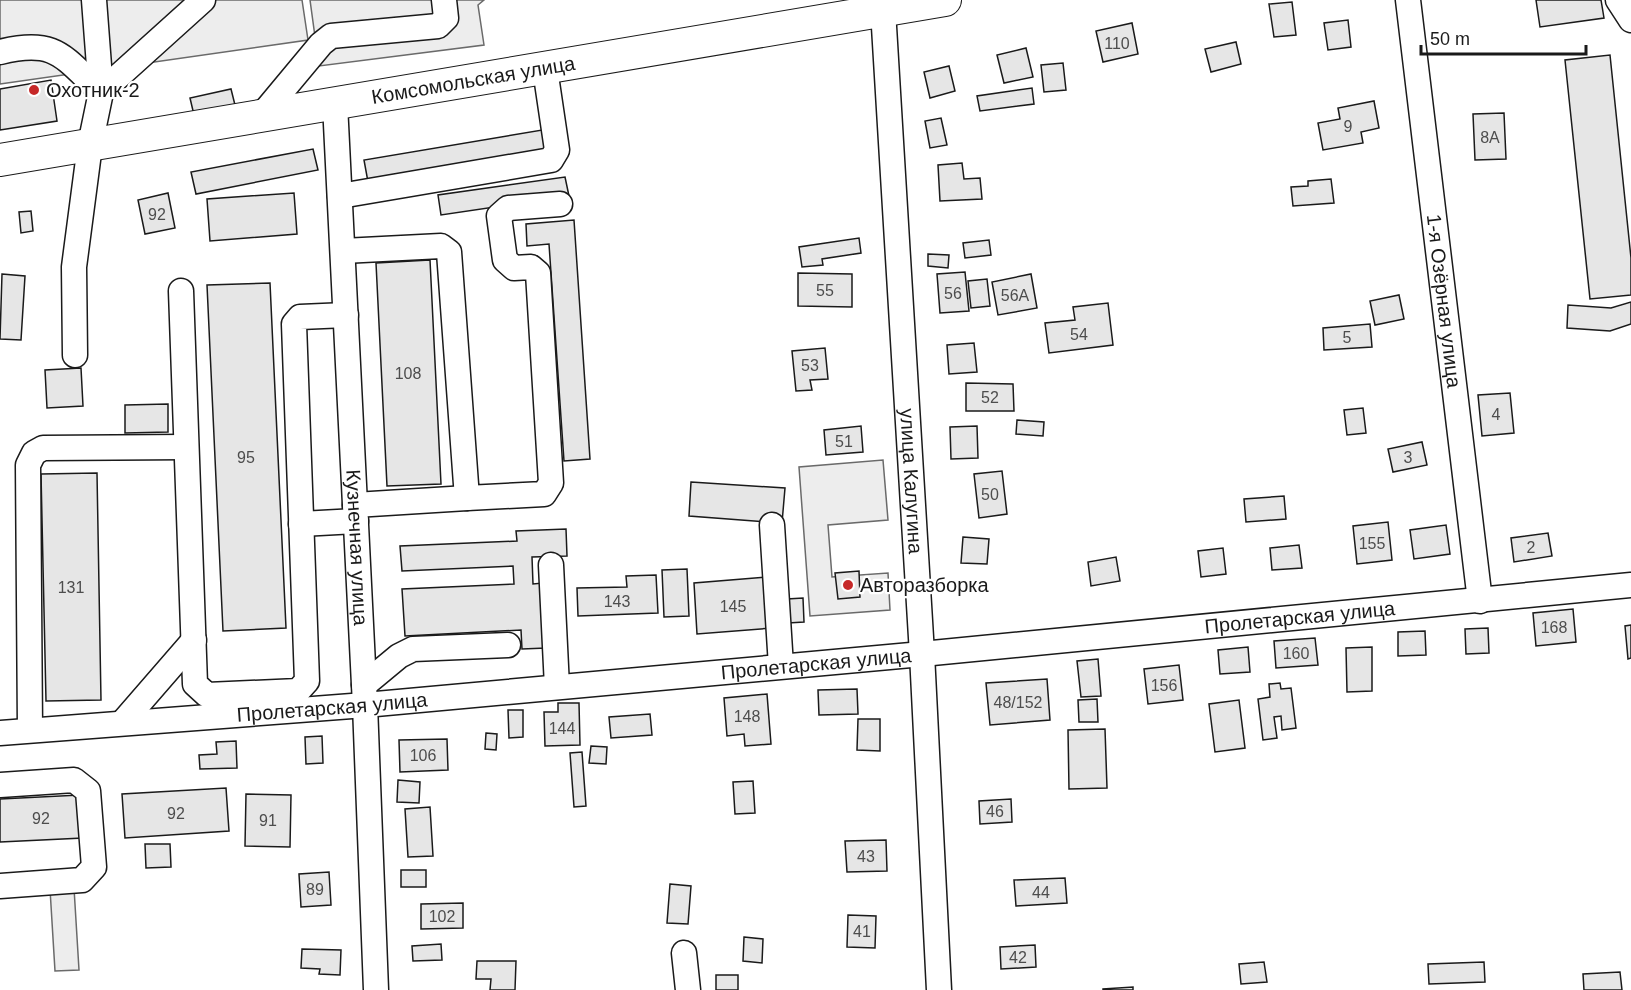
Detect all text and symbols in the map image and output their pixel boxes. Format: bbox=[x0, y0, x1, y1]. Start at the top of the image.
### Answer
scale bar bbox=[1421, 18, 1586, 56]
text: 50 m bbox=[1430, 29, 1470, 49]
house number: 110 bbox=[1104, 35, 1130, 52]
street label: Комсомольская улица bbox=[370, 52, 578, 108]
place label: Охотник-2 bbox=[46, 79, 140, 101]
marker: Охотник-2 bbox=[27, 83, 41, 97]
house number: 9 bbox=[1344, 118, 1353, 135]
house number: 8А bbox=[1480, 129, 1500, 146]
house number: 92 bbox=[148, 206, 166, 223]
street label: 1-я Озёрная улица bbox=[1423, 213, 1465, 390]
house number: 55 bbox=[816, 282, 834, 299]
house number: 56 bbox=[944, 285, 962, 302]
house number: 56А bbox=[1001, 287, 1030, 304]
house number: 54 bbox=[1070, 326, 1088, 343]
house number: 5 bbox=[1343, 329, 1352, 346]
house number: 53 bbox=[801, 357, 819, 374]
house number: 108 bbox=[395, 365, 421, 382]
house number: 52 bbox=[981, 389, 999, 406]
house number: 4 bbox=[1492, 406, 1501, 423]
street label: улица Калугина bbox=[896, 408, 927, 555]
house number: 51 bbox=[835, 433, 853, 450]
house number: 95 bbox=[237, 449, 255, 466]
house number: 3 bbox=[1404, 449, 1413, 466]
street label: Кузнечная улица bbox=[342, 469, 372, 627]
house number: 50 bbox=[981, 486, 999, 503]
house number: 155 bbox=[1359, 535, 1385, 552]
house number: 2 bbox=[1527, 539, 1536, 556]
place label: Авторазборка bbox=[860, 574, 989, 596]
marker: Авторазборка bbox=[841, 578, 855, 592]
house number: 131 bbox=[58, 579, 84, 596]
house number: 143 bbox=[604, 593, 630, 610]
street label: Пролетарская улица bbox=[1204, 597, 1397, 637]
house number: 145 bbox=[720, 598, 746, 615]
house number: 168 bbox=[1541, 619, 1567, 636]
street label: Пролетарская улица bbox=[720, 644, 913, 683]
house number: 160 bbox=[1283, 645, 1309, 662]
house number: 156 bbox=[1151, 677, 1177, 694]
street label: Пролетарская улица bbox=[236, 688, 429, 726]
house number: 48/152 bbox=[994, 694, 1043, 711]
house number: 148 bbox=[734, 708, 760, 725]
house number: 144 bbox=[549, 720, 575, 737]
house number: 106 bbox=[410, 747, 436, 764]
house number: 46 bbox=[986, 803, 1004, 820]
house number: 92 bbox=[167, 805, 185, 822]
house number: 92 bbox=[32, 810, 50, 827]
house number: 91 bbox=[259, 812, 277, 829]
house number: 43 bbox=[857, 848, 875, 865]
house number: 89 bbox=[306, 881, 324, 898]
house number: 44 bbox=[1032, 884, 1050, 901]
house number: 102 bbox=[429, 908, 455, 925]
house number: 41 bbox=[853, 923, 871, 940]
house number: 42 bbox=[1009, 949, 1027, 966]

